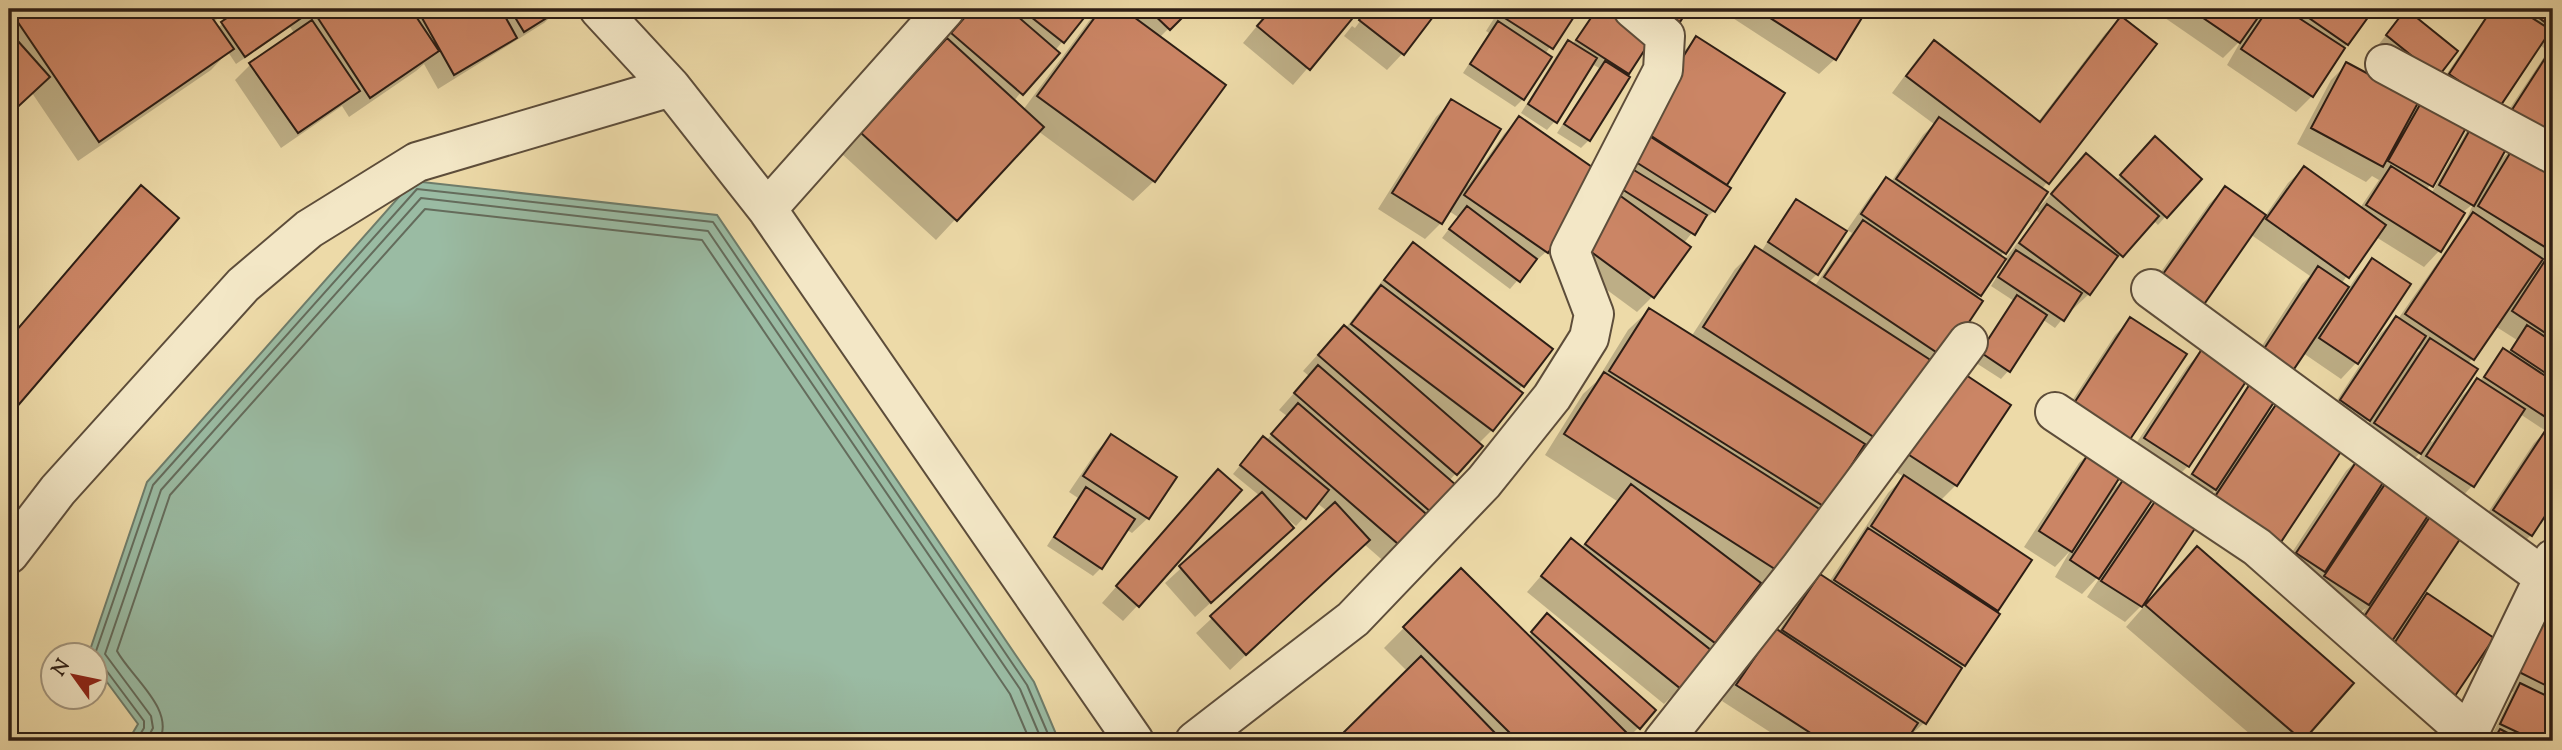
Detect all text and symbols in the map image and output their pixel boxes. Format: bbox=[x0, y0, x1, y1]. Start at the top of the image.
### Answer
north arrow bbox=[38, 642, 108, 712]
text: N bbox=[46, 654, 77, 682]

